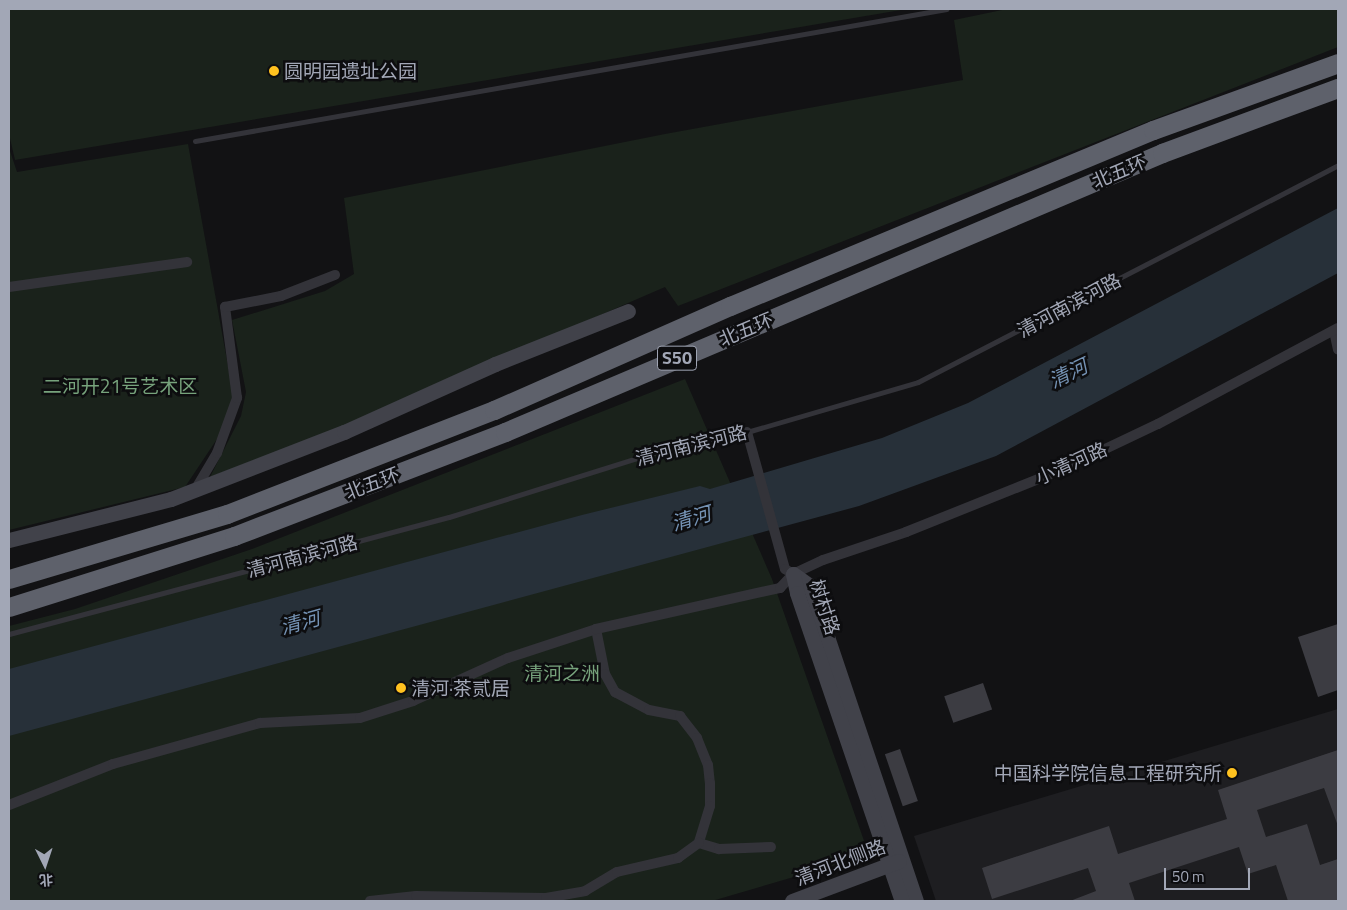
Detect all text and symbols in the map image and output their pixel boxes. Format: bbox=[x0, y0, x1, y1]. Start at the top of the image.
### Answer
place label: 圆明园遗址公园 bbox=[284, 60, 417, 82]
marker: 圆明园遗址公园 bbox=[268, 65, 280, 77]
street label: 北五环 bbox=[1088, 149, 1150, 193]
street label: 清河南滨河路 bbox=[1013, 268, 1125, 342]
street label: 北五环 bbox=[715, 307, 777, 351]
road number: S50 bbox=[657, 342, 697, 373]
water label: 清河 bbox=[1045, 353, 1091, 393]
park label: 二河开21号艺术区 bbox=[43, 375, 197, 397]
street label: 清河南滨河路 bbox=[633, 420, 749, 470]
street label: 小清河路 bbox=[1032, 437, 1110, 489]
street label: 北五环 bbox=[341, 462, 403, 504]
water label: 清河 bbox=[668, 501, 714, 535]
street label: 清河南滨河路 bbox=[244, 530, 360, 582]
street label: 树村路 bbox=[805, 576, 845, 638]
water label: 清河 bbox=[278, 605, 322, 639]
park label: 清河之洲 bbox=[524, 662, 600, 684]
place label: 清河·茶贰居 bbox=[411, 677, 510, 699]
marker: 清河·茶贰居 bbox=[395, 682, 407, 694]
place label: 中国科学院信息工程研究所 bbox=[994, 762, 1222, 784]
marker: 中国科学院信息工程研究所 bbox=[1226, 767, 1238, 779]
street label: 清河北侧路 bbox=[792, 834, 888, 890]
north arrow bbox=[20, 840, 70, 890]
scale bar bbox=[1167, 858, 1253, 890]
text: 50 m bbox=[1172, 865, 1205, 888]
text: 北 bbox=[38, 869, 54, 891]

